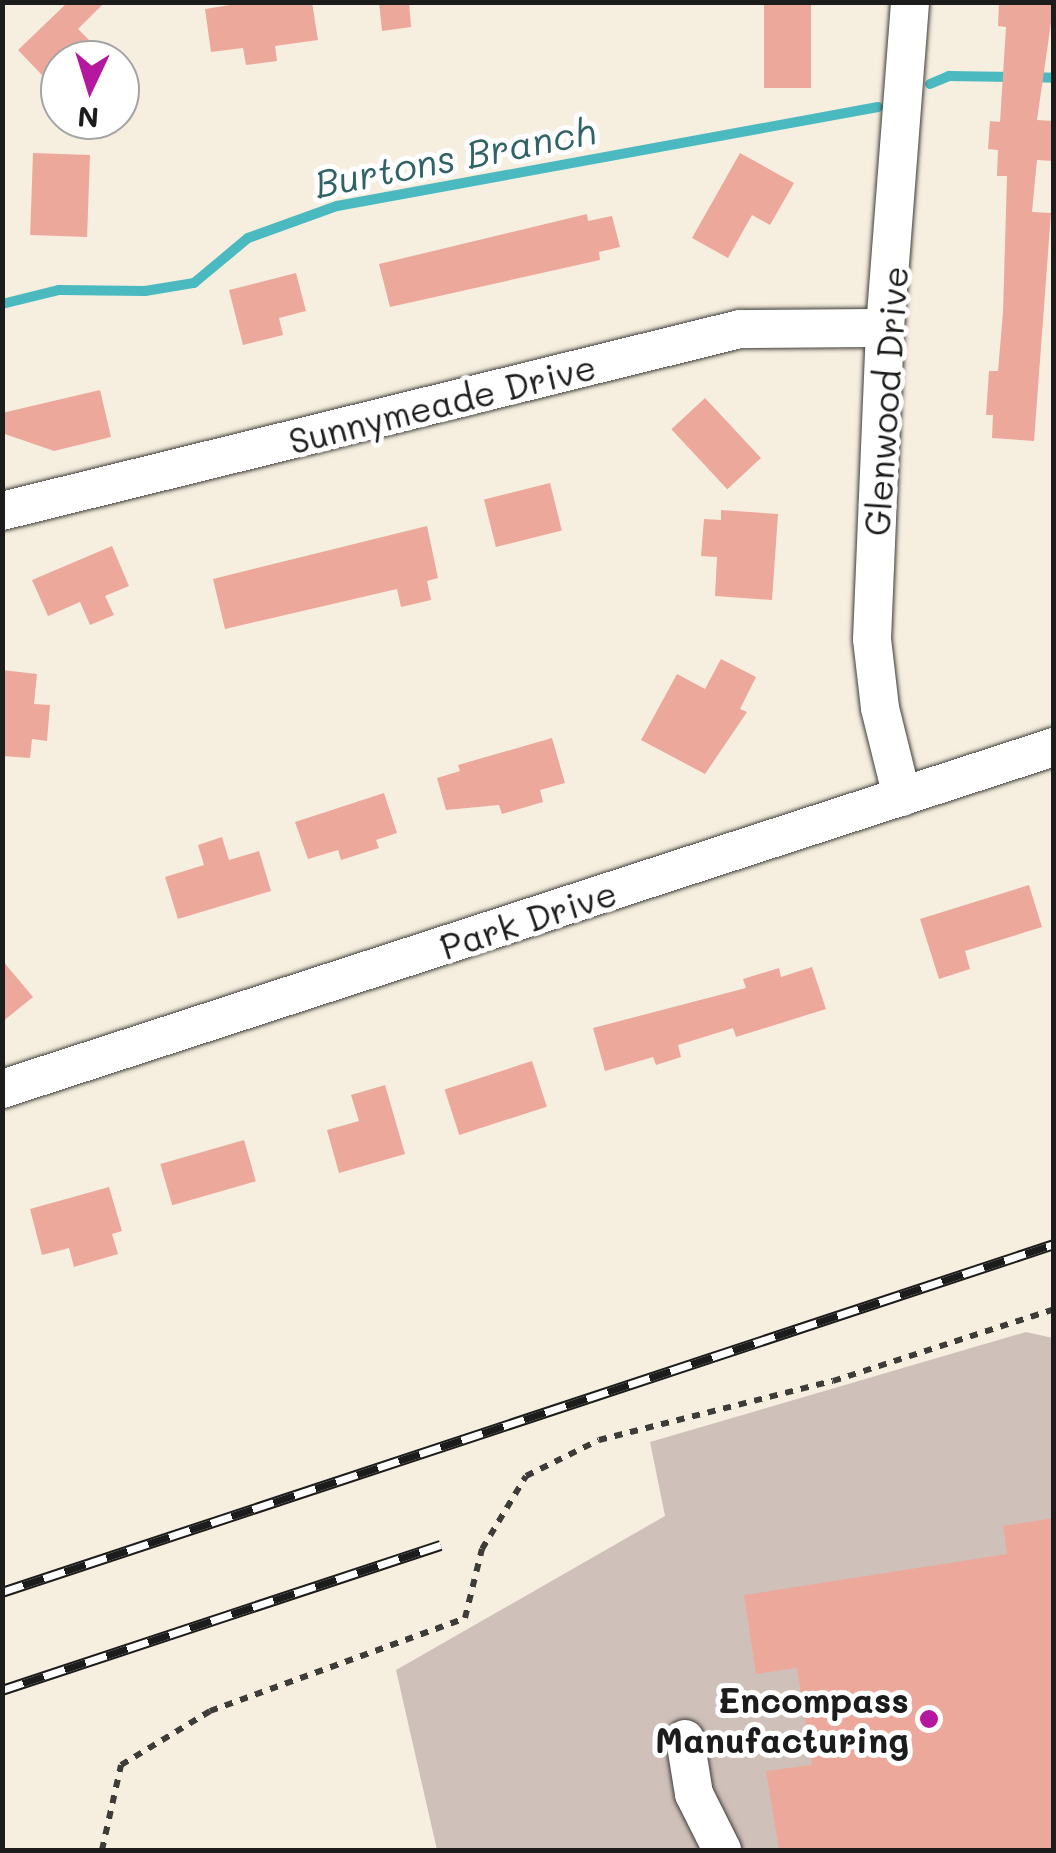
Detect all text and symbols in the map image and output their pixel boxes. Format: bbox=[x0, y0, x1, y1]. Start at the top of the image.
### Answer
north arrow bbox=[40, 40, 140, 140]
text: N bbox=[76, 99, 100, 137]
water label: Burtons Branch bbox=[310, 107, 600, 207]
street label: Glenwood Drive bbox=[855, 265, 915, 537]
street label: Sunnymeade Drive bbox=[284, 345, 600, 461]
street label: Park Drive bbox=[434, 871, 622, 967]
place label: Encompass Manufacturing bbox=[655, 1678, 909, 1760]
marker: Encompass Manufacturing bbox=[918, 1708, 940, 1730]

